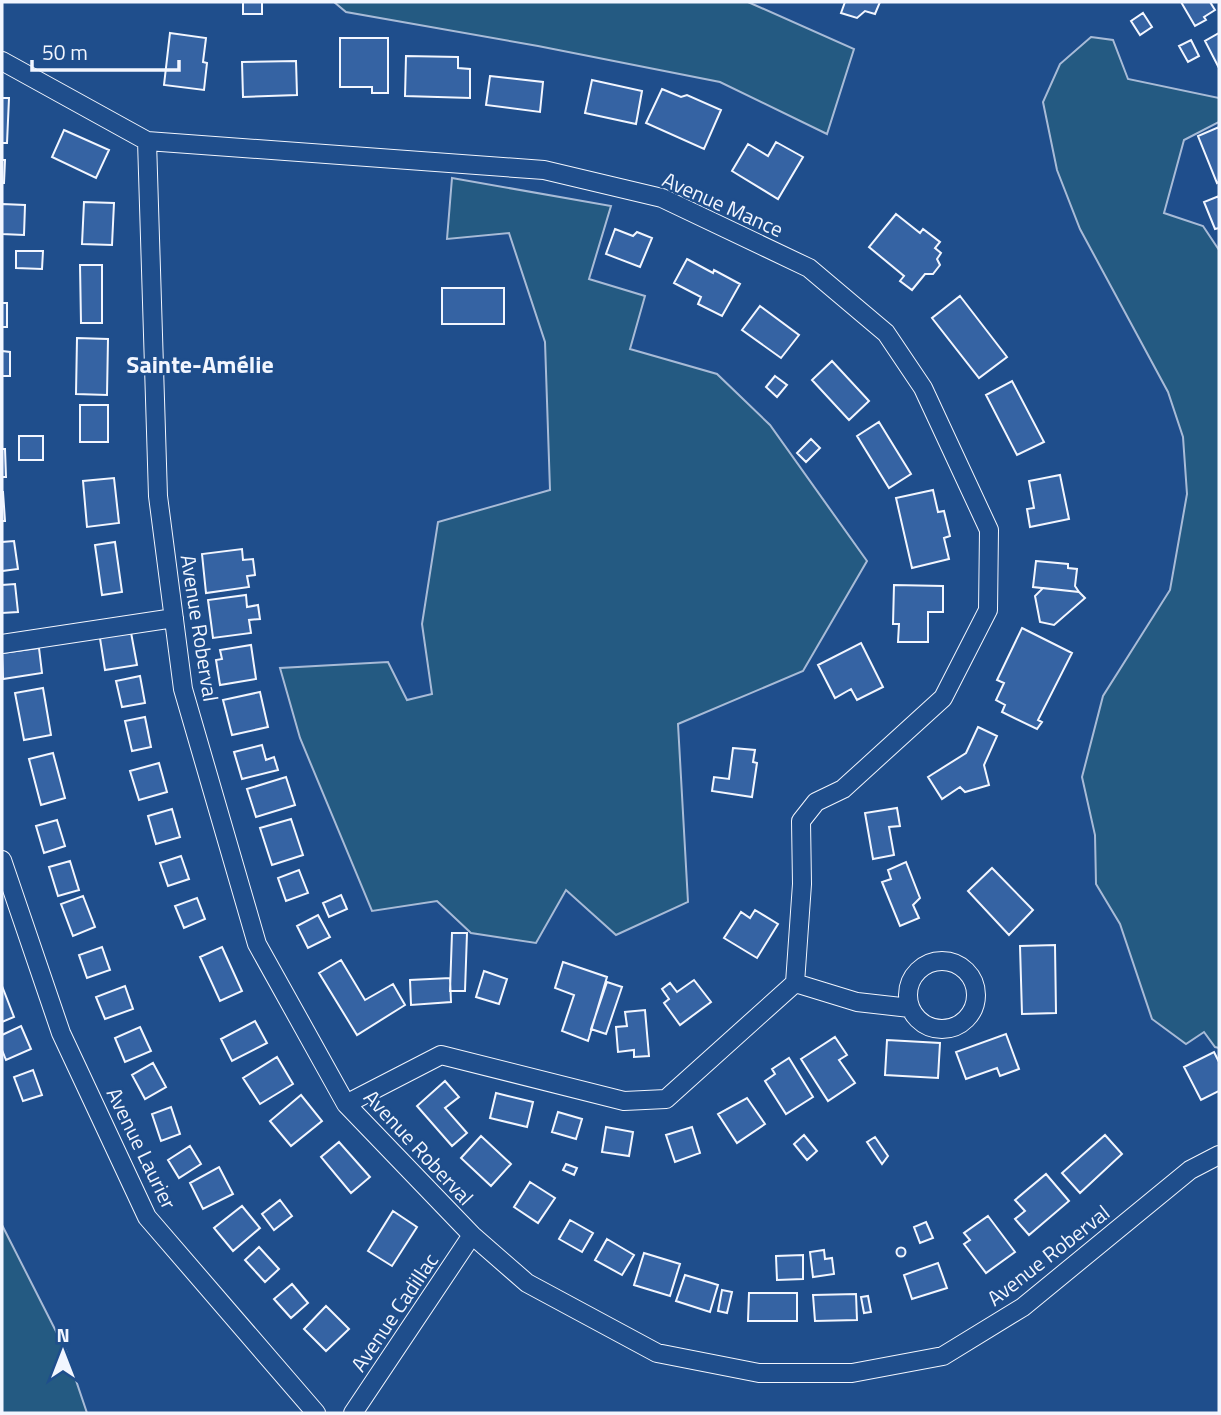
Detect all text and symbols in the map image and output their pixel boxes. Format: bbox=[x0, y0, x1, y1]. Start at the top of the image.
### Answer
scale bar bbox=[32, 28, 178, 72]
text: 50 m bbox=[42, 36, 88, 68]
street label: Avenue Mance bbox=[657, 163, 789, 245]
district label: Sainte-Amélie bbox=[126, 346, 274, 382]
street label: Avenue Roberval bbox=[173, 552, 227, 704]
street label: Avenue Laurier bbox=[99, 1082, 185, 1214]
street label: Avenue Roberval bbox=[357, 1082, 481, 1212]
street label: Avenue Roberval bbox=[980, 1197, 1116, 1313]
street label: Avenue Cadillac bbox=[342, 1246, 446, 1378]
north arrow bbox=[28, 1317, 98, 1387]
text: N bbox=[56, 1320, 70, 1349]

